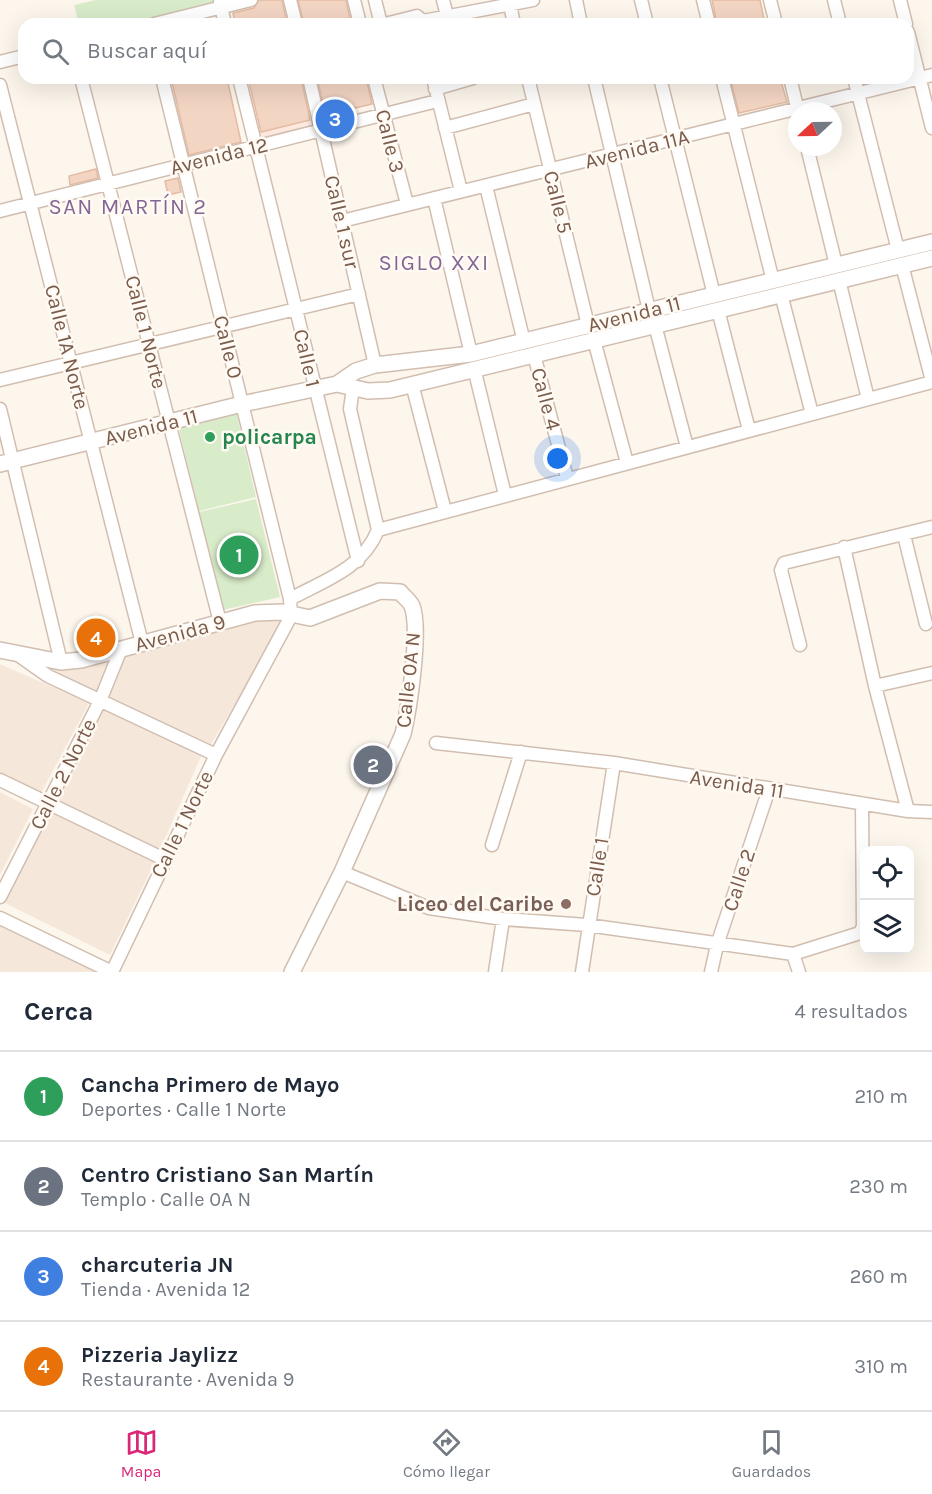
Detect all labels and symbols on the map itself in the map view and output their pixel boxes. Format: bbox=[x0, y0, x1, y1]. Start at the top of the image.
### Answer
pin: 3 bbox=[316, 96, 354, 142]
north arrow bbox=[788, 102, 842, 156]
street label: Calle 3 bbox=[371, 107, 409, 175]
street label: Avenida 11A bbox=[582, 124, 692, 174]
street label: Avenida 12 bbox=[168, 132, 270, 180]
street label: Calle 5 bbox=[539, 168, 577, 236]
street label: Calle 1 sur bbox=[320, 173, 364, 271]
district label: SAN MARTÍN 2 bbox=[48, 193, 208, 220]
district label: SIGLO XXI bbox=[378, 250, 490, 276]
street label: Calle 1 Norte bbox=[120, 273, 172, 391]
street label: Calle 1A Norte bbox=[40, 282, 94, 412]
street label: Avenida 11 bbox=[585, 291, 683, 337]
street label: Calle 0 bbox=[209, 313, 247, 381]
street label: Calle 1 bbox=[289, 327, 325, 389]
street label: Calle 4 bbox=[526, 365, 566, 433]
street label: Avenida 11 bbox=[102, 404, 200, 450]
place label: policarpa bbox=[222, 425, 317, 449]
marker: policarpa bbox=[203, 430, 217, 444]
your location bbox=[543, 444, 572, 473]
pin: 1 bbox=[220, 532, 258, 578]
street label: Avenida 9 bbox=[132, 609, 228, 657]
pin: 4 bbox=[76, 616, 116, 660]
street label: Calle 0A N bbox=[391, 631, 425, 729]
street label: Calle 2 Norte bbox=[25, 715, 101, 833]
pin: 2 bbox=[354, 742, 392, 788]
street label: Avenida 11 bbox=[688, 765, 786, 803]
street label: Calle 1 Norte bbox=[146, 767, 218, 881]
street label: Calle 1 bbox=[581, 836, 613, 898]
street label: Calle 2 bbox=[718, 846, 760, 914]
place label: Liceo del Caribe bbox=[397, 892, 554, 916]
marker: Liceo del Caribe bbox=[559, 897, 573, 911]

